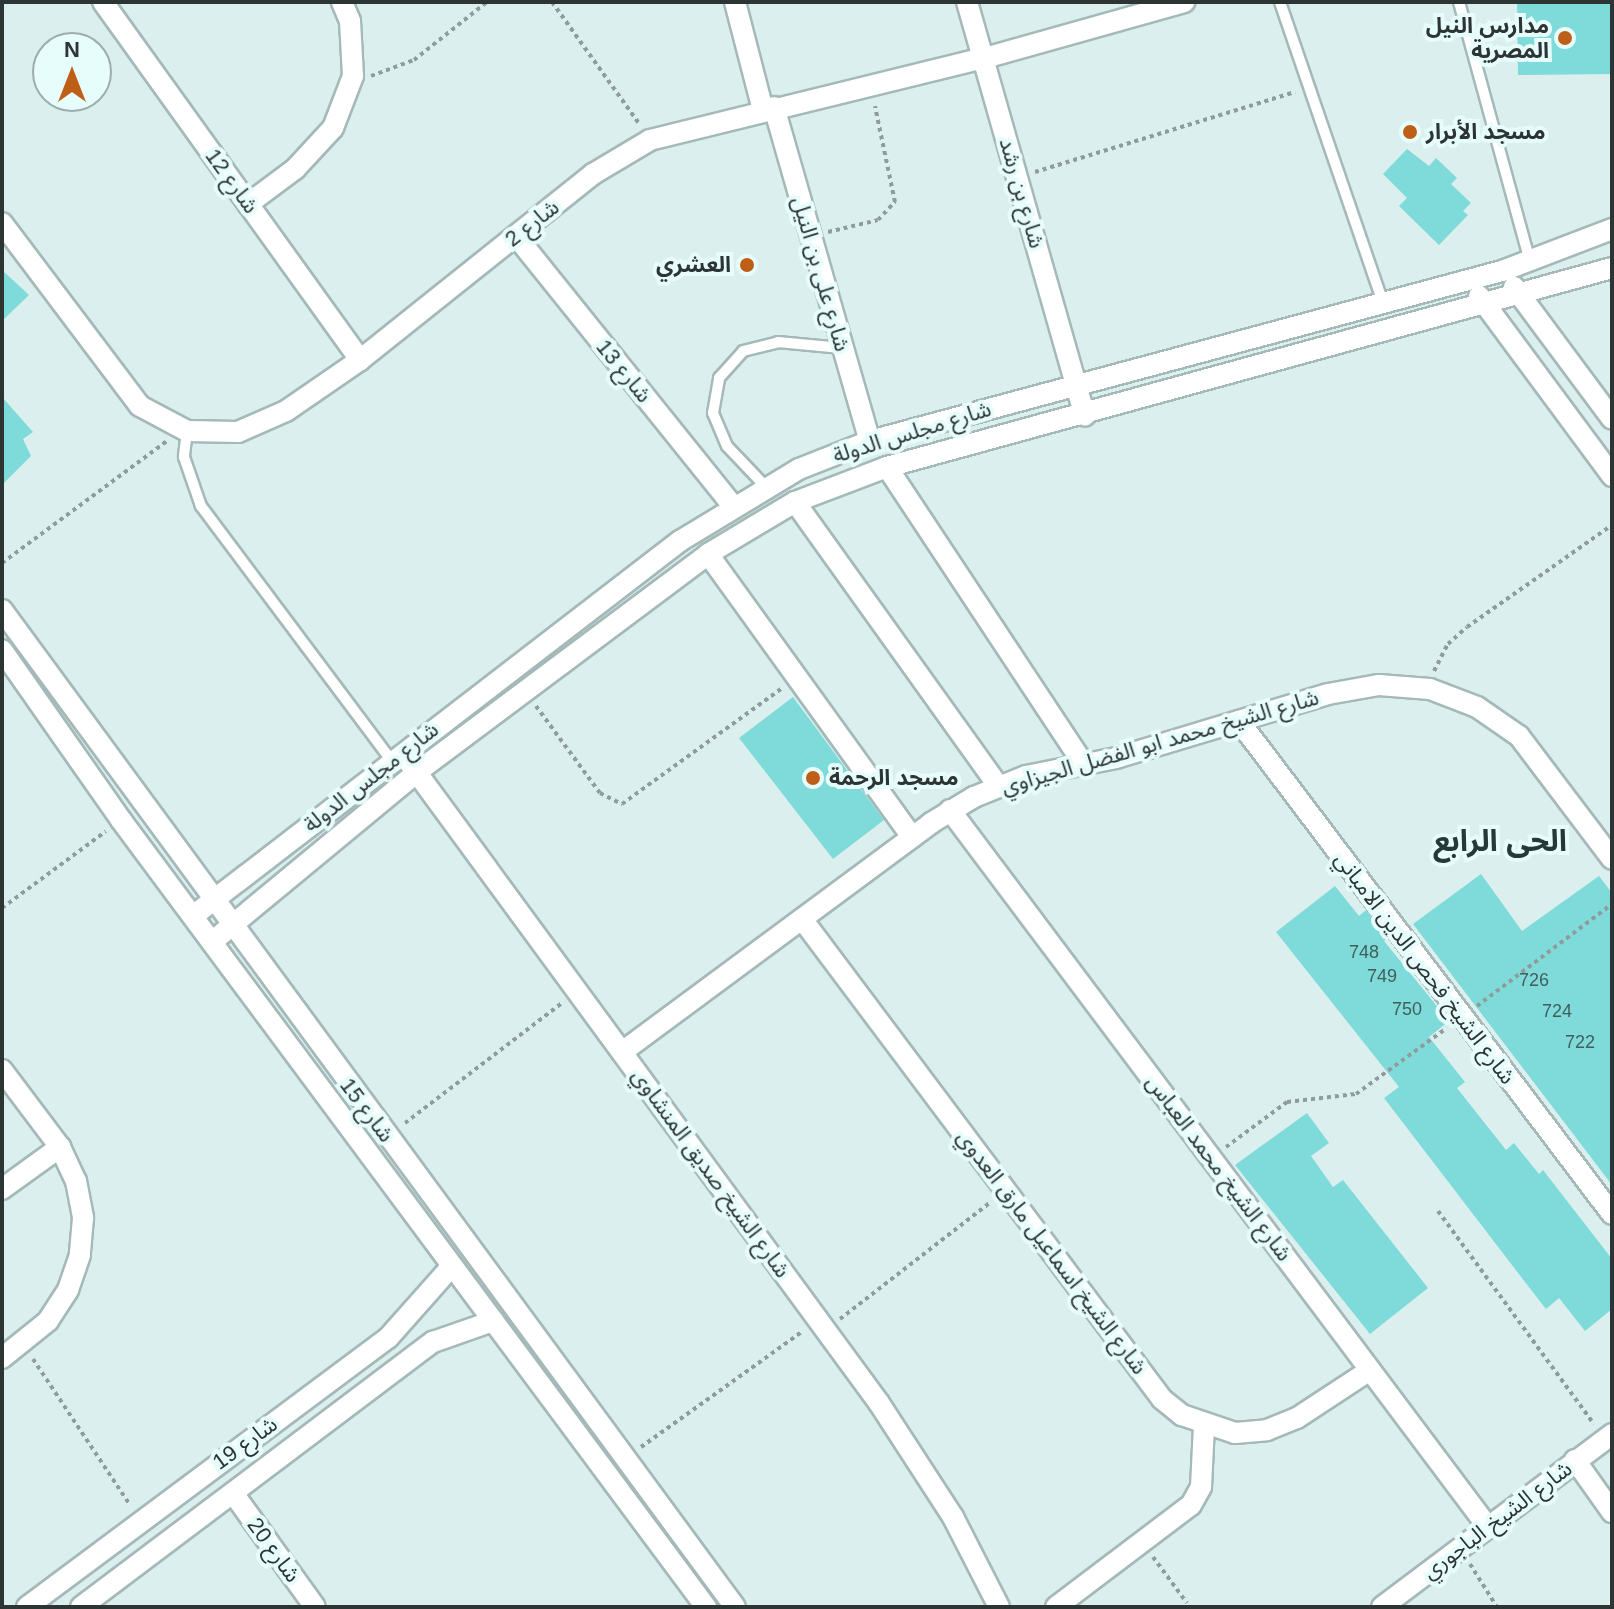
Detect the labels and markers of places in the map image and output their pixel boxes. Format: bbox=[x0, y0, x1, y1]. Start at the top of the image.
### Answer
place label: مدارس النيل المصرية bbox=[1426, 12, 1549, 64]
marker: مدارس النيل المصرية bbox=[1556, 29, 1574, 47]
place label: مسجد الأبرار bbox=[1426, 119, 1546, 145]
marker: مسجد الأبرار bbox=[1401, 123, 1419, 141]
place label: العشري bbox=[656, 252, 731, 278]
marker: العشري bbox=[738, 256, 756, 274]
place label: مسجد الرحمة bbox=[829, 765, 959, 791]
marker: مسجد الرحمة bbox=[804, 769, 822, 787]

